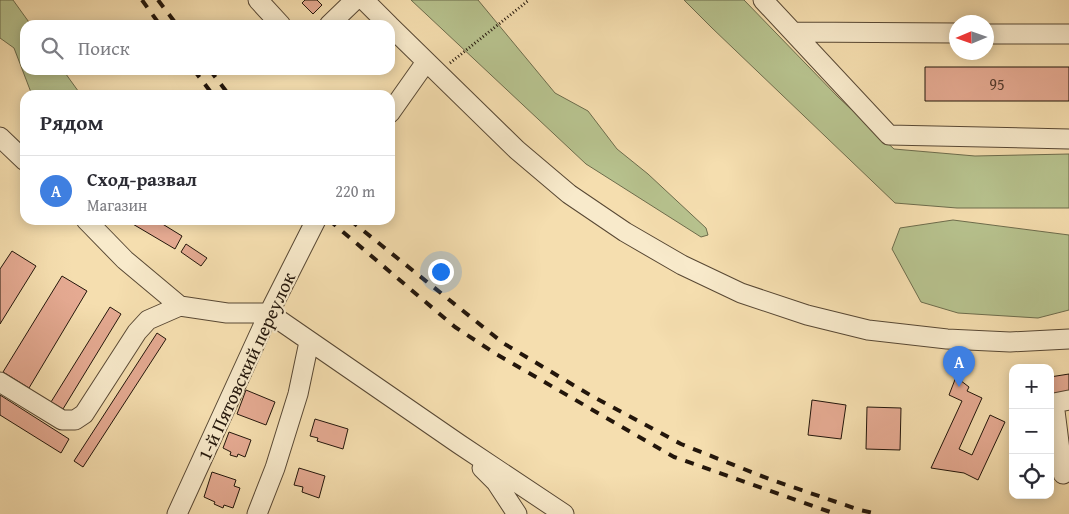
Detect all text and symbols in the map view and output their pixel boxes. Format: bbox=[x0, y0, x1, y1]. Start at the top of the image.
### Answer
north arrow bbox=[949, 15, 994, 60]
search box bbox=[20, 20, 395, 75]
icon: search bbox=[38, 34, 66, 62]
text: Поиск bbox=[78, 34, 130, 62]
house number: 95 bbox=[989, 72, 1005, 96]
text: Рядом bbox=[40, 107, 103, 138]
text: Сход-развал bbox=[87, 165, 197, 193]
text: A bbox=[51, 179, 61, 203]
text: 220 m bbox=[335, 179, 375, 203]
text: Магазин bbox=[87, 193, 147, 217]
your location bbox=[428, 259, 454, 285]
street label: 1-й Пятовский переулок bbox=[190, 267, 302, 465]
pin: A bbox=[943, 346, 975, 387]
map controls bbox=[1009, 364, 1054, 499]
button: + bbox=[1009, 364, 1054, 409]
button: − bbox=[1009, 409, 1054, 454]
button: locate bbox=[1009, 454, 1054, 499]

